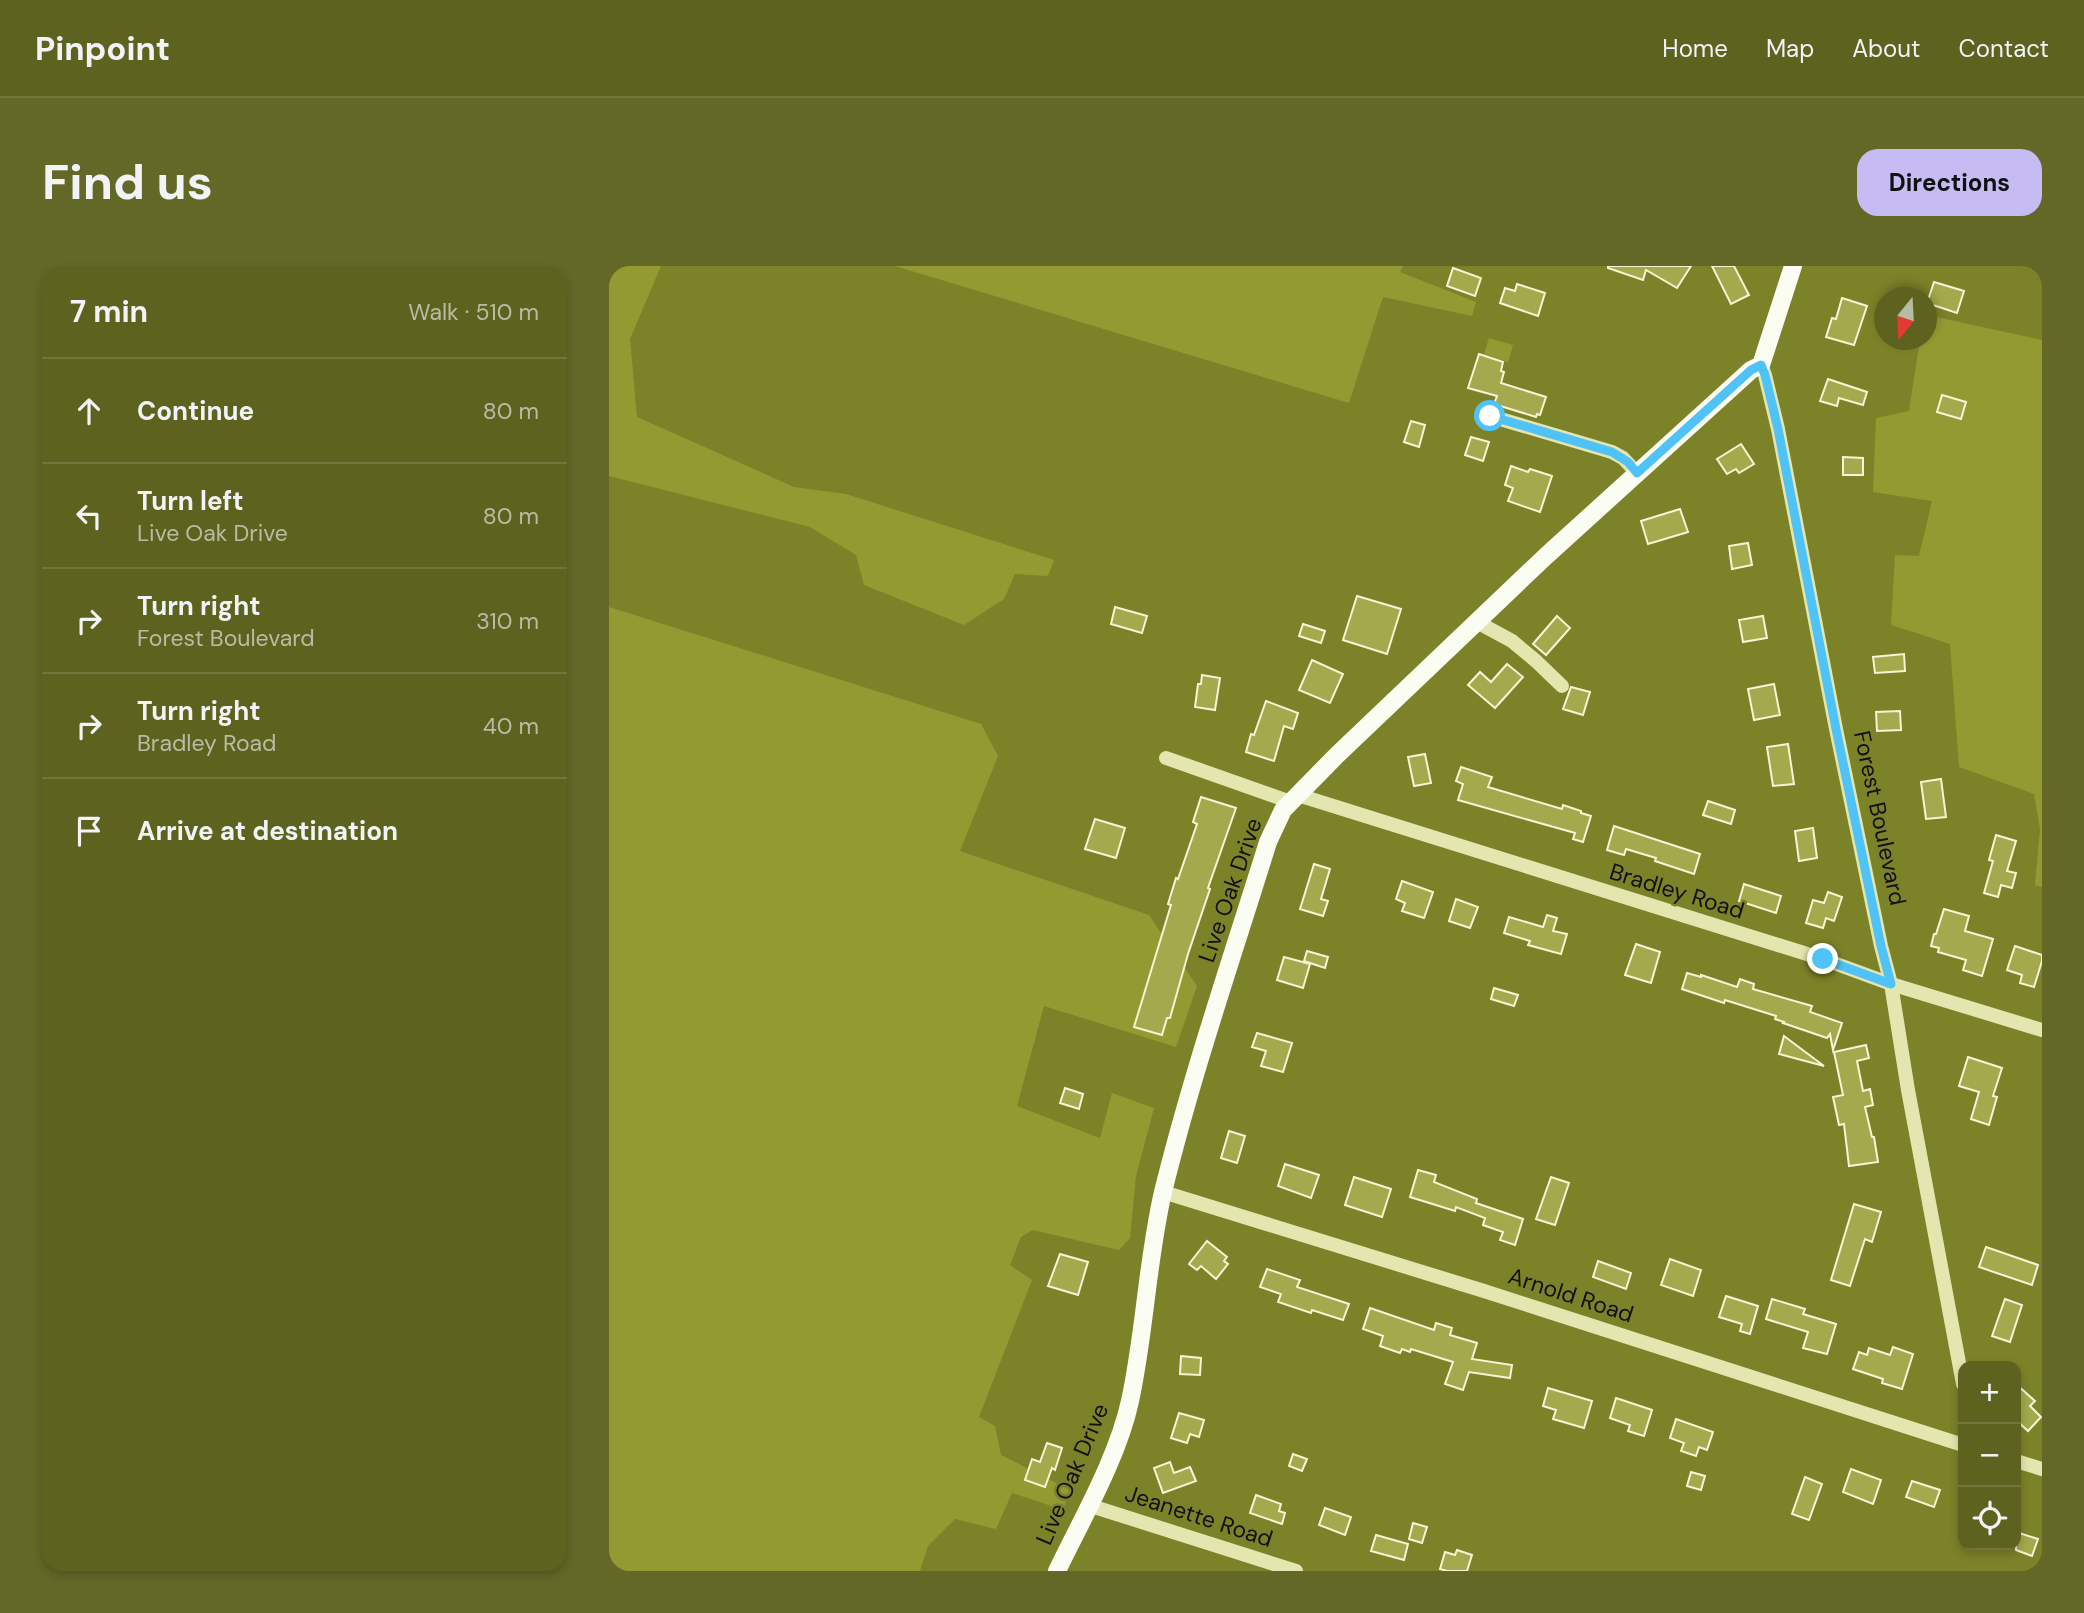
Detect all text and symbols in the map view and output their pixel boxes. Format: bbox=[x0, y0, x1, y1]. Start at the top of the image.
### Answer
text: Pinpoint bbox=[35, 27, 170, 70]
text: Home bbox=[1662, 33, 1728, 64]
text: Map bbox=[1766, 33, 1814, 64]
text: About bbox=[1852, 33, 1921, 64]
text: Contact bbox=[1959, 33, 2049, 64]
button: Directions bbox=[1857, 149, 2042, 216]
text: Find us bbox=[42, 150, 213, 214]
north arrow bbox=[1874, 287, 1937, 350]
text: 7 min bbox=[70, 292, 148, 331]
text: Walk · 510 m bbox=[408, 297, 539, 327]
icon: ahead bbox=[70, 392, 108, 430]
text: Continue bbox=[137, 394, 254, 428]
text: 80 m bbox=[483, 396, 539, 426]
route start bbox=[1474, 400, 1505, 431]
text: Turn left bbox=[137, 484, 244, 518]
icon: left bbox=[70, 497, 108, 535]
text: 80 m bbox=[483, 501, 539, 531]
text: Live Oak Drive bbox=[137, 518, 288, 548]
text: Turn right bbox=[137, 589, 261, 623]
icon: right bbox=[70, 602, 108, 640]
text: 310 m bbox=[476, 606, 539, 636]
text: Forest Boulevard bbox=[137, 623, 315, 653]
text: Turn right bbox=[137, 694, 261, 728]
icon: right bbox=[70, 707, 108, 745]
text: 40 m bbox=[483, 711, 539, 741]
text: Bradley Road bbox=[137, 728, 277, 758]
street label: Forest Boulevard bbox=[1847, 728, 1913, 908]
icon: arrive bbox=[70, 812, 108, 850]
text: Arrive at destination bbox=[137, 814, 398, 848]
street label: Live Oak Drive bbox=[1191, 814, 1269, 966]
street label: Bradley Road bbox=[1606, 856, 1748, 926]
route end bbox=[1807, 943, 1838, 974]
street label: Arnold Road bbox=[1505, 1261, 1637, 1329]
map controls bbox=[1958, 1361, 2021, 1550]
button: + bbox=[1958, 1361, 2021, 1424]
street label: Live Oak Drive bbox=[1029, 1399, 1115, 1549]
button: − bbox=[1958, 1424, 2021, 1487]
street label: Jeanette Road bbox=[1121, 1478, 1277, 1554]
button: locate bbox=[1958, 1487, 2021, 1550]

